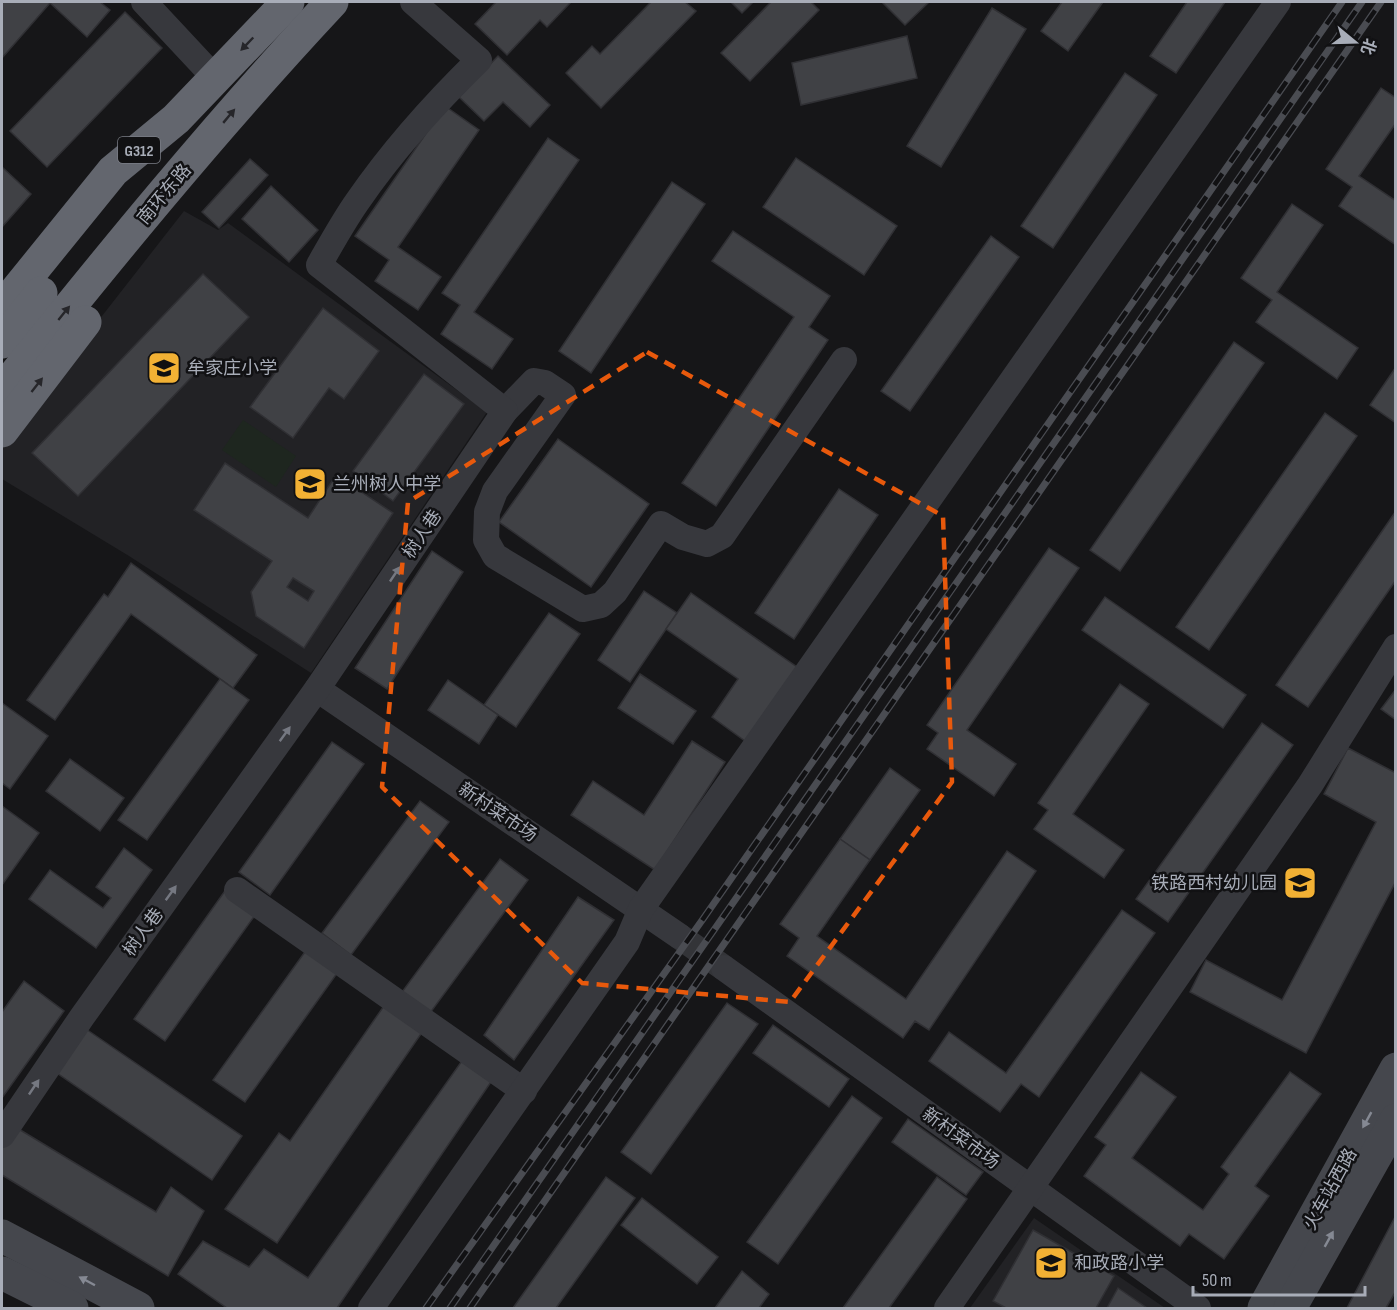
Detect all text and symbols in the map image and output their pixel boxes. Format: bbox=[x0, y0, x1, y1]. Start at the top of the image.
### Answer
north arrow bbox=[1325, 12, 1385, 72]
one-way arrow bbox=[241, 36, 255, 50]
text: 北 bbox=[1356, 36, 1379, 57]
one-way arrow bbox=[223, 108, 236, 124]
road number: G312 bbox=[118, 137, 160, 163]
street label: 南环东路 bbox=[133, 160, 196, 229]
one-way arrow bbox=[58, 305, 71, 321]
school or university icon: 牟家庄小学 bbox=[146, 350, 182, 386]
place label: 牟家庄小学 bbox=[187, 358, 277, 379]
one-way arrow bbox=[31, 377, 43, 392]
school or university icon: 兰州树人中学 bbox=[292, 466, 328, 502]
place label: 兰州树人中学 bbox=[333, 474, 441, 495]
street label: 树人巷 bbox=[399, 506, 446, 563]
one-way arrow bbox=[389, 566, 401, 582]
one-way arrow bbox=[278, 727, 290, 742]
street label: 新村菜市场 bbox=[455, 779, 541, 846]
school or university icon: 铁路西村幼儿园 bbox=[1282, 865, 1318, 901]
place label: 铁路西村幼儿园 bbox=[1151, 873, 1277, 894]
one-way arrow bbox=[165, 885, 177, 901]
street label: 树人巷 bbox=[119, 904, 168, 960]
one-way arrow bbox=[29, 1078, 40, 1095]
street label: 新村菜市场 bbox=[918, 1103, 1003, 1173]
one-way arrow bbox=[1362, 1112, 1372, 1129]
street label: 火车站西路 bbox=[1299, 1145, 1361, 1234]
one-way arrow bbox=[1323, 1231, 1334, 1247]
school or university icon: 和政路小学 bbox=[1033, 1245, 1069, 1281]
place label: 和政路小学 bbox=[1074, 1253, 1164, 1274]
scale bar bbox=[1193, 1259, 1366, 1297]
text: 50 m bbox=[1202, 1270, 1232, 1291]
one-way arrow bbox=[78, 1276, 95, 1286]

